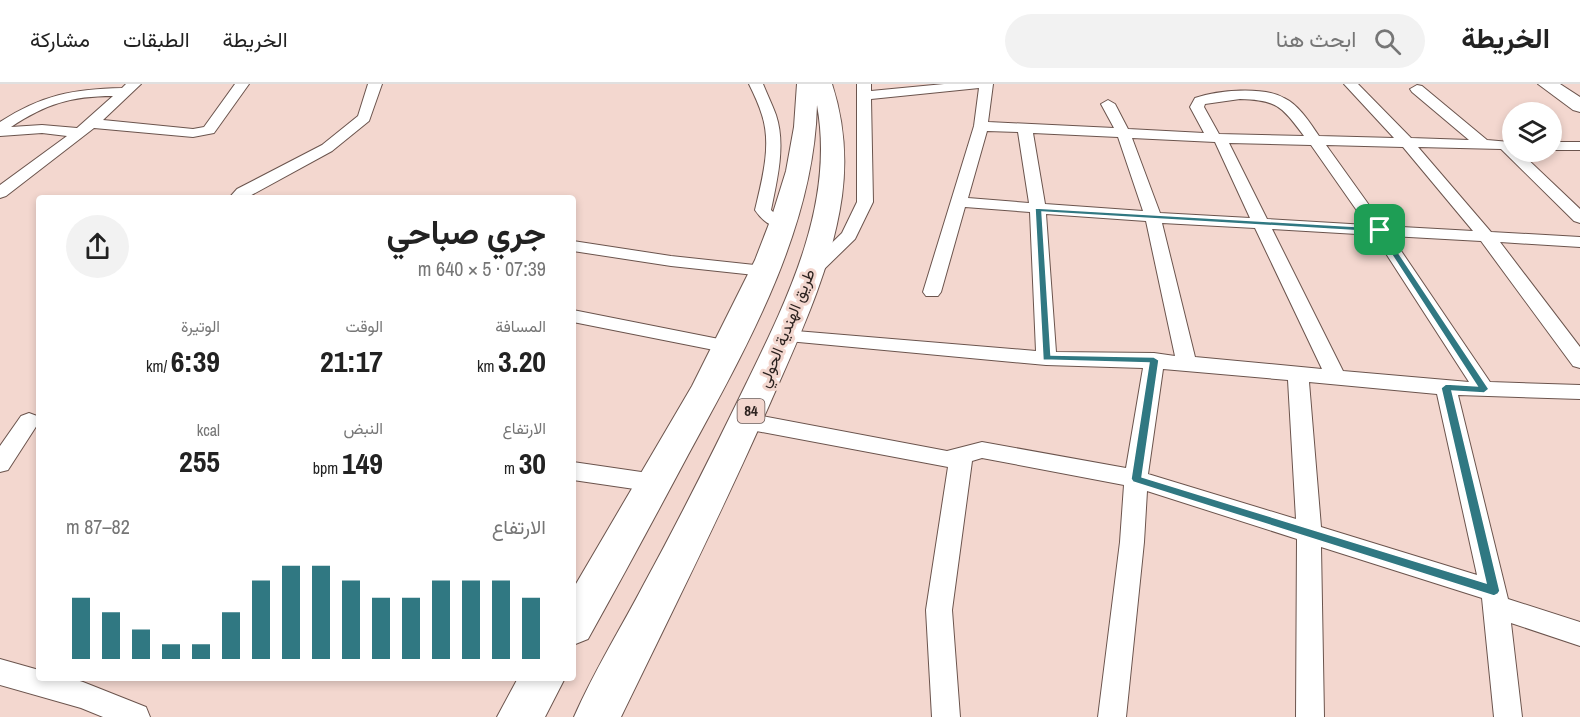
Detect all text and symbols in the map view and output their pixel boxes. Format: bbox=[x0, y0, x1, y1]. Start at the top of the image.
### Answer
search box bbox=[1005, 14, 1425, 68]
text: الخريطة bbox=[1461, 19, 1550, 57]
text: ابحث هنا bbox=[1276, 24, 1356, 54]
text: مشاركة bbox=[30, 25, 90, 54]
text: الطبقات bbox=[123, 25, 190, 54]
text: الخريطة bbox=[223, 25, 288, 54]
icon: search bbox=[1371, 25, 1404, 58]
map controls bbox=[1502, 102, 1562, 162]
button: layers bbox=[1502, 102, 1562, 162]
pin bbox=[1354, 204, 1405, 255]
text: جري صباحي bbox=[387, 210, 546, 254]
icon: arrive bbox=[1363, 213, 1396, 246]
button: share bbox=[66, 215, 129, 278]
text: 07:39 · 5 × 640 m bbox=[418, 255, 546, 282]
street label: طريق الهندية الحولي bbox=[752, 265, 823, 392]
text: الوتيرة bbox=[181, 315, 220, 337]
text: الوقت bbox=[345, 315, 383, 337]
text: المسافة bbox=[495, 315, 546, 337]
text: 6:39 bbox=[171, 341, 220, 381]
text: 21:17 bbox=[320, 341, 383, 381]
text: 3.20 bbox=[498, 341, 546, 381]
text: /km bbox=[146, 355, 171, 377]
text: km bbox=[477, 355, 498, 377]
road number: 84 bbox=[738, 399, 764, 423]
text: النبض bbox=[343, 417, 383, 439]
text: الارتفاع bbox=[503, 417, 546, 439]
text: kcal bbox=[197, 419, 220, 441]
text: 255 bbox=[179, 441, 220, 481]
text: 149 bbox=[342, 443, 383, 483]
text: 30 bbox=[519, 443, 546, 483]
text: bpm bbox=[313, 457, 342, 479]
text: m bbox=[504, 457, 519, 479]
text: 82–87 m bbox=[66, 513, 130, 540]
text: الارتفاع bbox=[492, 513, 546, 540]

